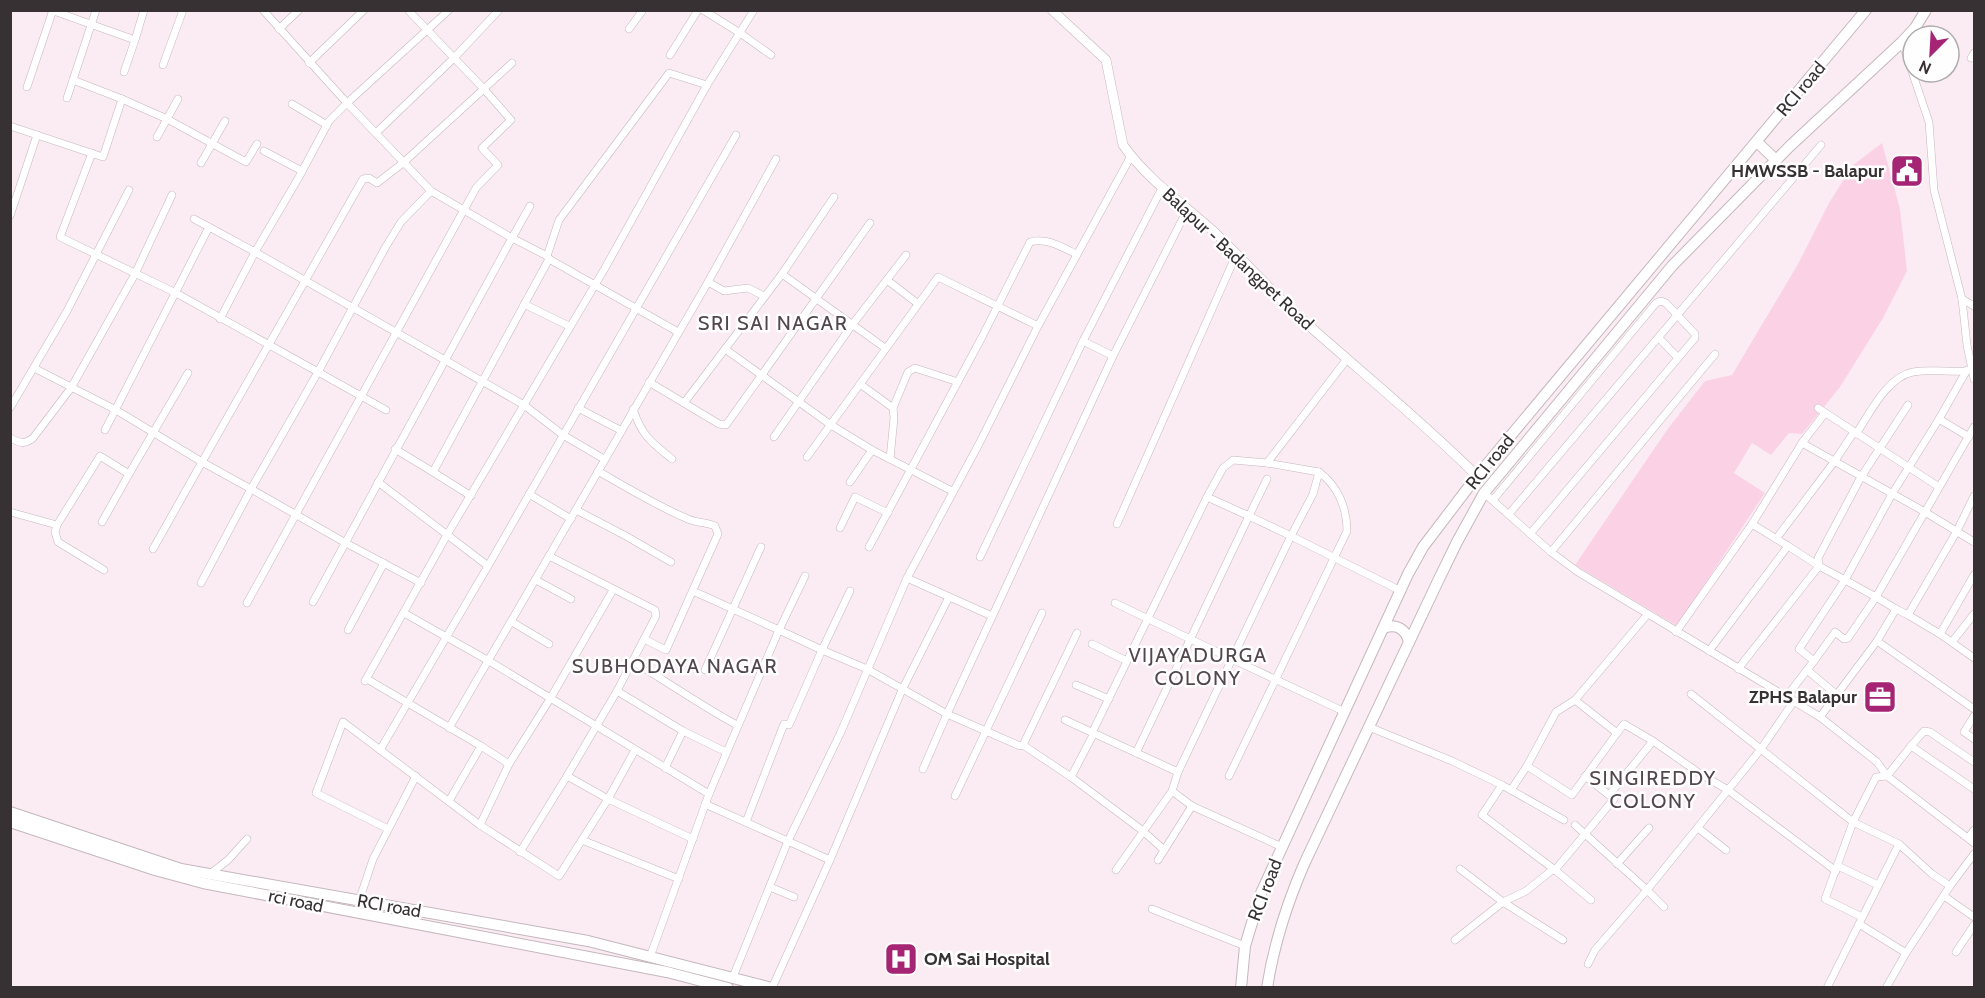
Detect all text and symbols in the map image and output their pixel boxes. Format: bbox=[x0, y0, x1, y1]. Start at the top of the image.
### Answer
north arrow bbox=[1901, 24, 1961, 84]
text: N bbox=[1916, 56, 1934, 78]
street label: RCI road bbox=[1772, 57, 1830, 121]
public building icon: HMWSSB - Balapur bbox=[1889, 153, 1925, 189]
place label: HMWSSB - Balapur bbox=[1731, 160, 1884, 182]
street label: Balapur - Badangpet Road bbox=[1158, 183, 1318, 335]
district label: SRI SAI NAGAR bbox=[698, 311, 848, 335]
street label: RCI road bbox=[1461, 430, 1519, 494]
district label: VIJAYADURGA COLONY bbox=[1128, 643, 1268, 690]
district label: SUBHODAYA NAGAR bbox=[572, 654, 778, 678]
office icon: ZPHS Balapur bbox=[1862, 679, 1898, 715]
place label: ZPHS Balapur bbox=[1749, 686, 1857, 708]
district label: SINGIREDDY COLONY bbox=[1589, 766, 1717, 813]
street label: RCI road bbox=[1243, 856, 1287, 924]
street label: rci road bbox=[267, 884, 325, 918]
street label: RCI road bbox=[355, 890, 423, 922]
hospital icon: OM Sai Hospital bbox=[883, 941, 919, 977]
place label: OM Sai Hospital bbox=[924, 948, 1050, 970]

